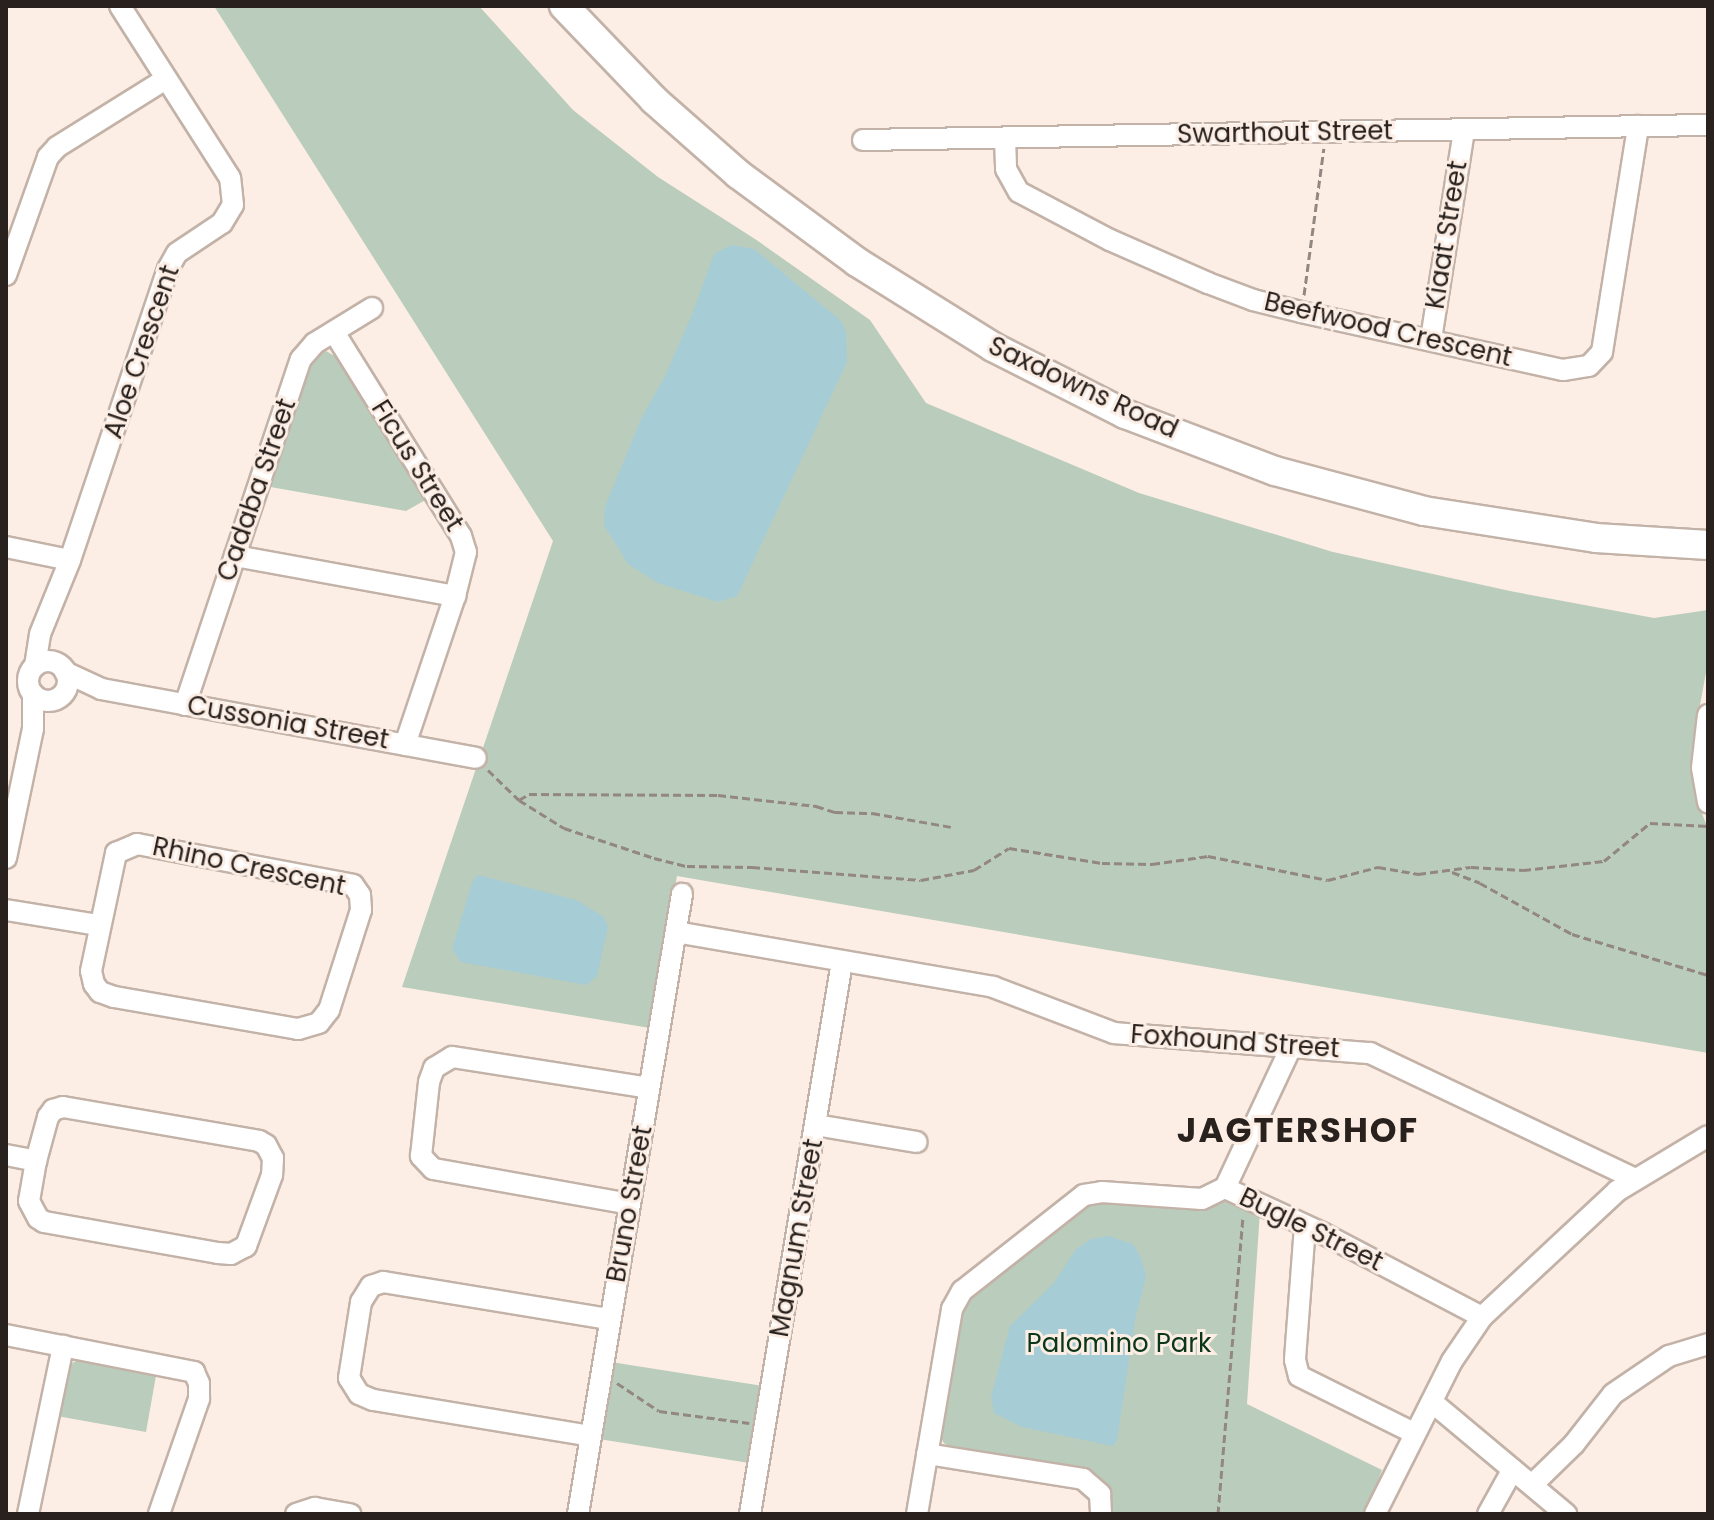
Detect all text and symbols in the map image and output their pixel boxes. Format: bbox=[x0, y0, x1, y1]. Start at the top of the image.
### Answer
street label: Swarthout Street bbox=[1177, 116, 1393, 150]
street label: Kiaat Street bbox=[1420, 159, 1474, 311]
street label: Aloe Crescent bbox=[98, 261, 186, 443]
street label: Beefwood Crescent bbox=[1261, 286, 1515, 374]
street label: Saxdowns Road bbox=[983, 330, 1183, 446]
street label: Cadaba Street bbox=[211, 395, 303, 585]
street label: Ficus Street bbox=[364, 395, 470, 537]
street label: Cussonia Street bbox=[185, 690, 391, 756]
street label: Rhino Crescent bbox=[150, 831, 348, 903]
street label: Foxhound Street bbox=[1129, 1019, 1341, 1065]
district label: JAGTERSHOF bbox=[1177, 1111, 1419, 1151]
street label: Bruno Street bbox=[601, 1123, 659, 1285]
street label: Magnum Street bbox=[764, 1136, 830, 1340]
street label: Bugle Street bbox=[1234, 1182, 1388, 1278]
park label: Palomino Park bbox=[1027, 1328, 1211, 1360]

